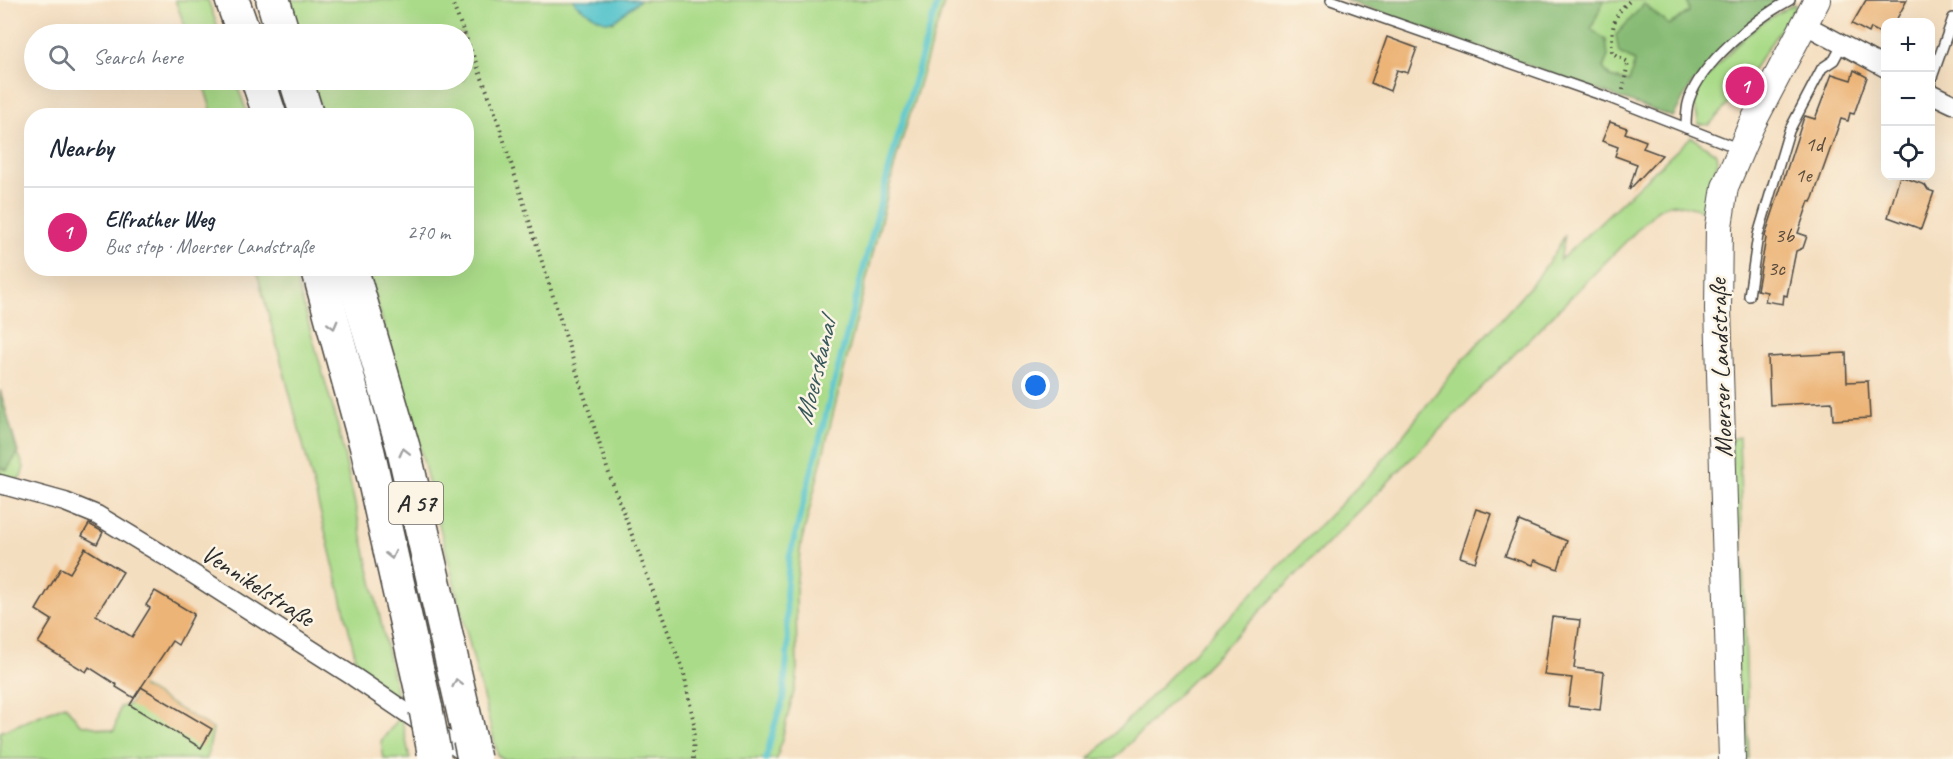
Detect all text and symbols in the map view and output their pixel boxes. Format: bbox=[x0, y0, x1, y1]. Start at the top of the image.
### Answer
map controls bbox=[1881, 18, 1935, 180]
button: + bbox=[1881, 18, 1935, 72]
search box bbox=[24, 24, 474, 90]
icon: search bbox=[45, 41, 78, 74]
text: Search here bbox=[93, 43, 183, 71]
pin: 1 bbox=[1726, 64, 1764, 109]
button: − bbox=[1881, 72, 1935, 126]
button: locate bbox=[1881, 126, 1935, 180]
house number: 1d bbox=[1805, 130, 1827, 158]
text: Nearby bbox=[48, 131, 113, 164]
house number: 1e bbox=[1794, 161, 1813, 189]
text: Elfrather Weg bbox=[105, 206, 214, 234]
text: 1 bbox=[63, 220, 72, 245]
text: 270 m bbox=[407, 220, 450, 245]
house number: 3b bbox=[1774, 221, 1795, 249]
text: Bus stop · Moerser Landstraße bbox=[105, 234, 314, 259]
house number: 3c bbox=[1767, 254, 1786, 282]
street label: Moerser Landstraße bbox=[1701, 275, 1740, 458]
water label: Moerskanal bbox=[786, 308, 846, 428]
one-way arrow bbox=[326, 319, 338, 330]
your location bbox=[1021, 371, 1050, 400]
one-way arrow bbox=[399, 447, 412, 457]
road number: A 57 bbox=[389, 482, 443, 524]
street label: Vennikelstraße bbox=[195, 537, 322, 635]
one-way arrow bbox=[384, 550, 397, 560]
one-way arrow bbox=[451, 678, 464, 688]

